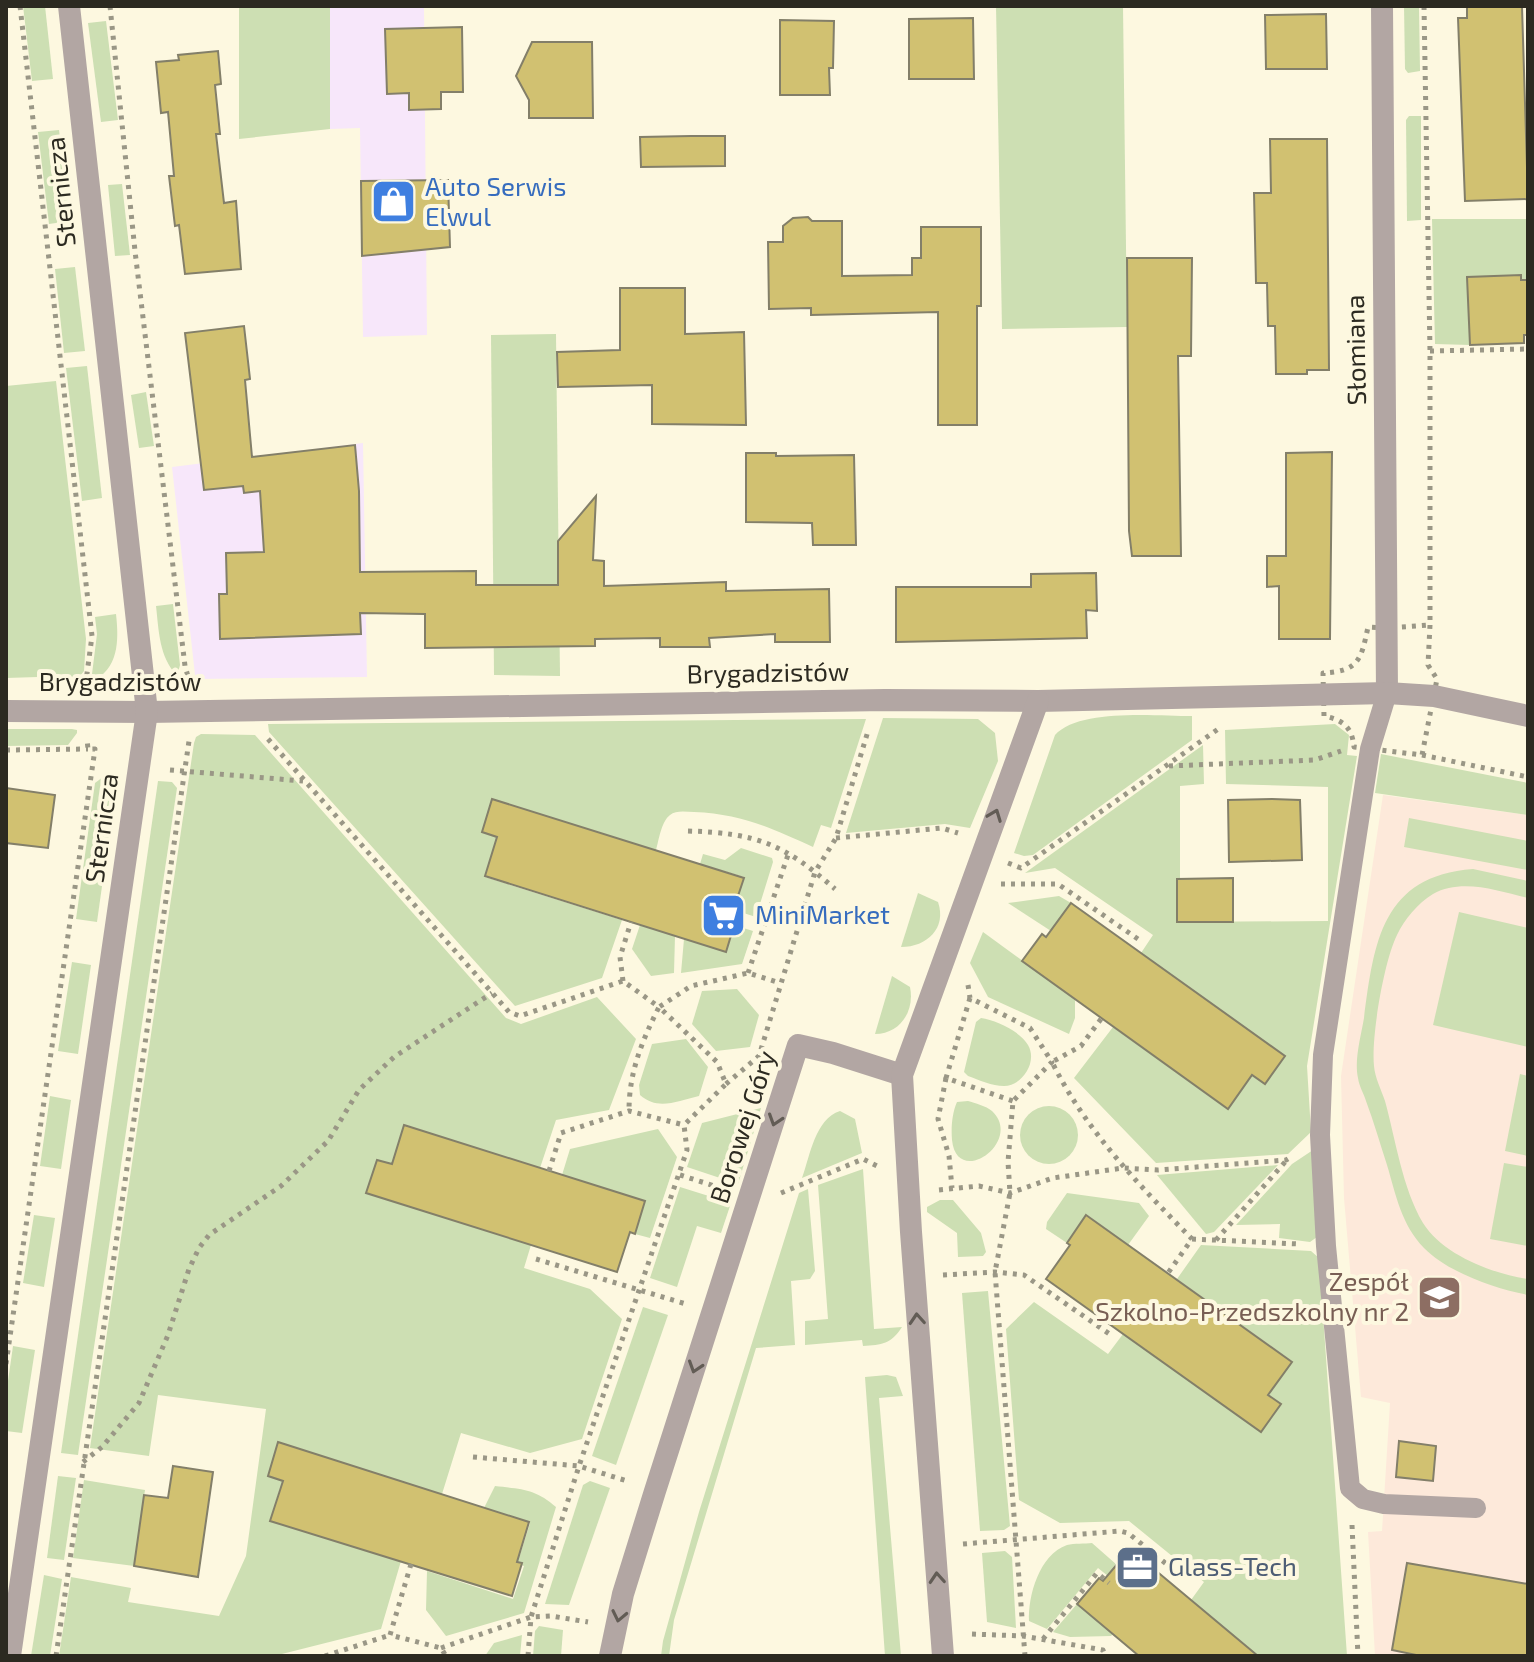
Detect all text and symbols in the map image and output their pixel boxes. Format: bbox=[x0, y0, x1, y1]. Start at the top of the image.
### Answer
street label: Sternicza bbox=[38, 136, 81, 249]
place label: Auto Serwis Elwul bbox=[425, 170, 567, 231]
shop icon: Auto Serwis Elwul bbox=[370, 178, 418, 226]
street label: Słomiana bbox=[1338, 294, 1371, 406]
street label: Brygadzistów bbox=[686, 655, 850, 688]
street label: Brygadzistów bbox=[39, 665, 201, 696]
street label: Sternicza bbox=[77, 771, 124, 885]
one-way arrow bbox=[985, 809, 1002, 823]
supermarket icon: MiniMarket bbox=[700, 891, 748, 939]
place label: MiniMarket bbox=[755, 898, 890, 929]
street label: Borowej Góry bbox=[702, 1046, 781, 1207]
one-way arrow bbox=[768, 1112, 784, 1126]
place label: Zespół Szkolno-Przedszkolny nr 2 bbox=[1095, 1265, 1409, 1326]
school or university icon: Zespół Szkolno-Przedszkolny nr 2 bbox=[1416, 1273, 1464, 1321]
one-way arrow bbox=[909, 1312, 926, 1325]
one-way arrow bbox=[689, 1360, 705, 1374]
office icon: Glass-Tech bbox=[1113, 1543, 1161, 1591]
place label: Glass-Tech bbox=[1168, 1550, 1297, 1581]
one-way arrow bbox=[929, 1571, 946, 1584]
one-way arrow bbox=[611, 1608, 628, 1622]

